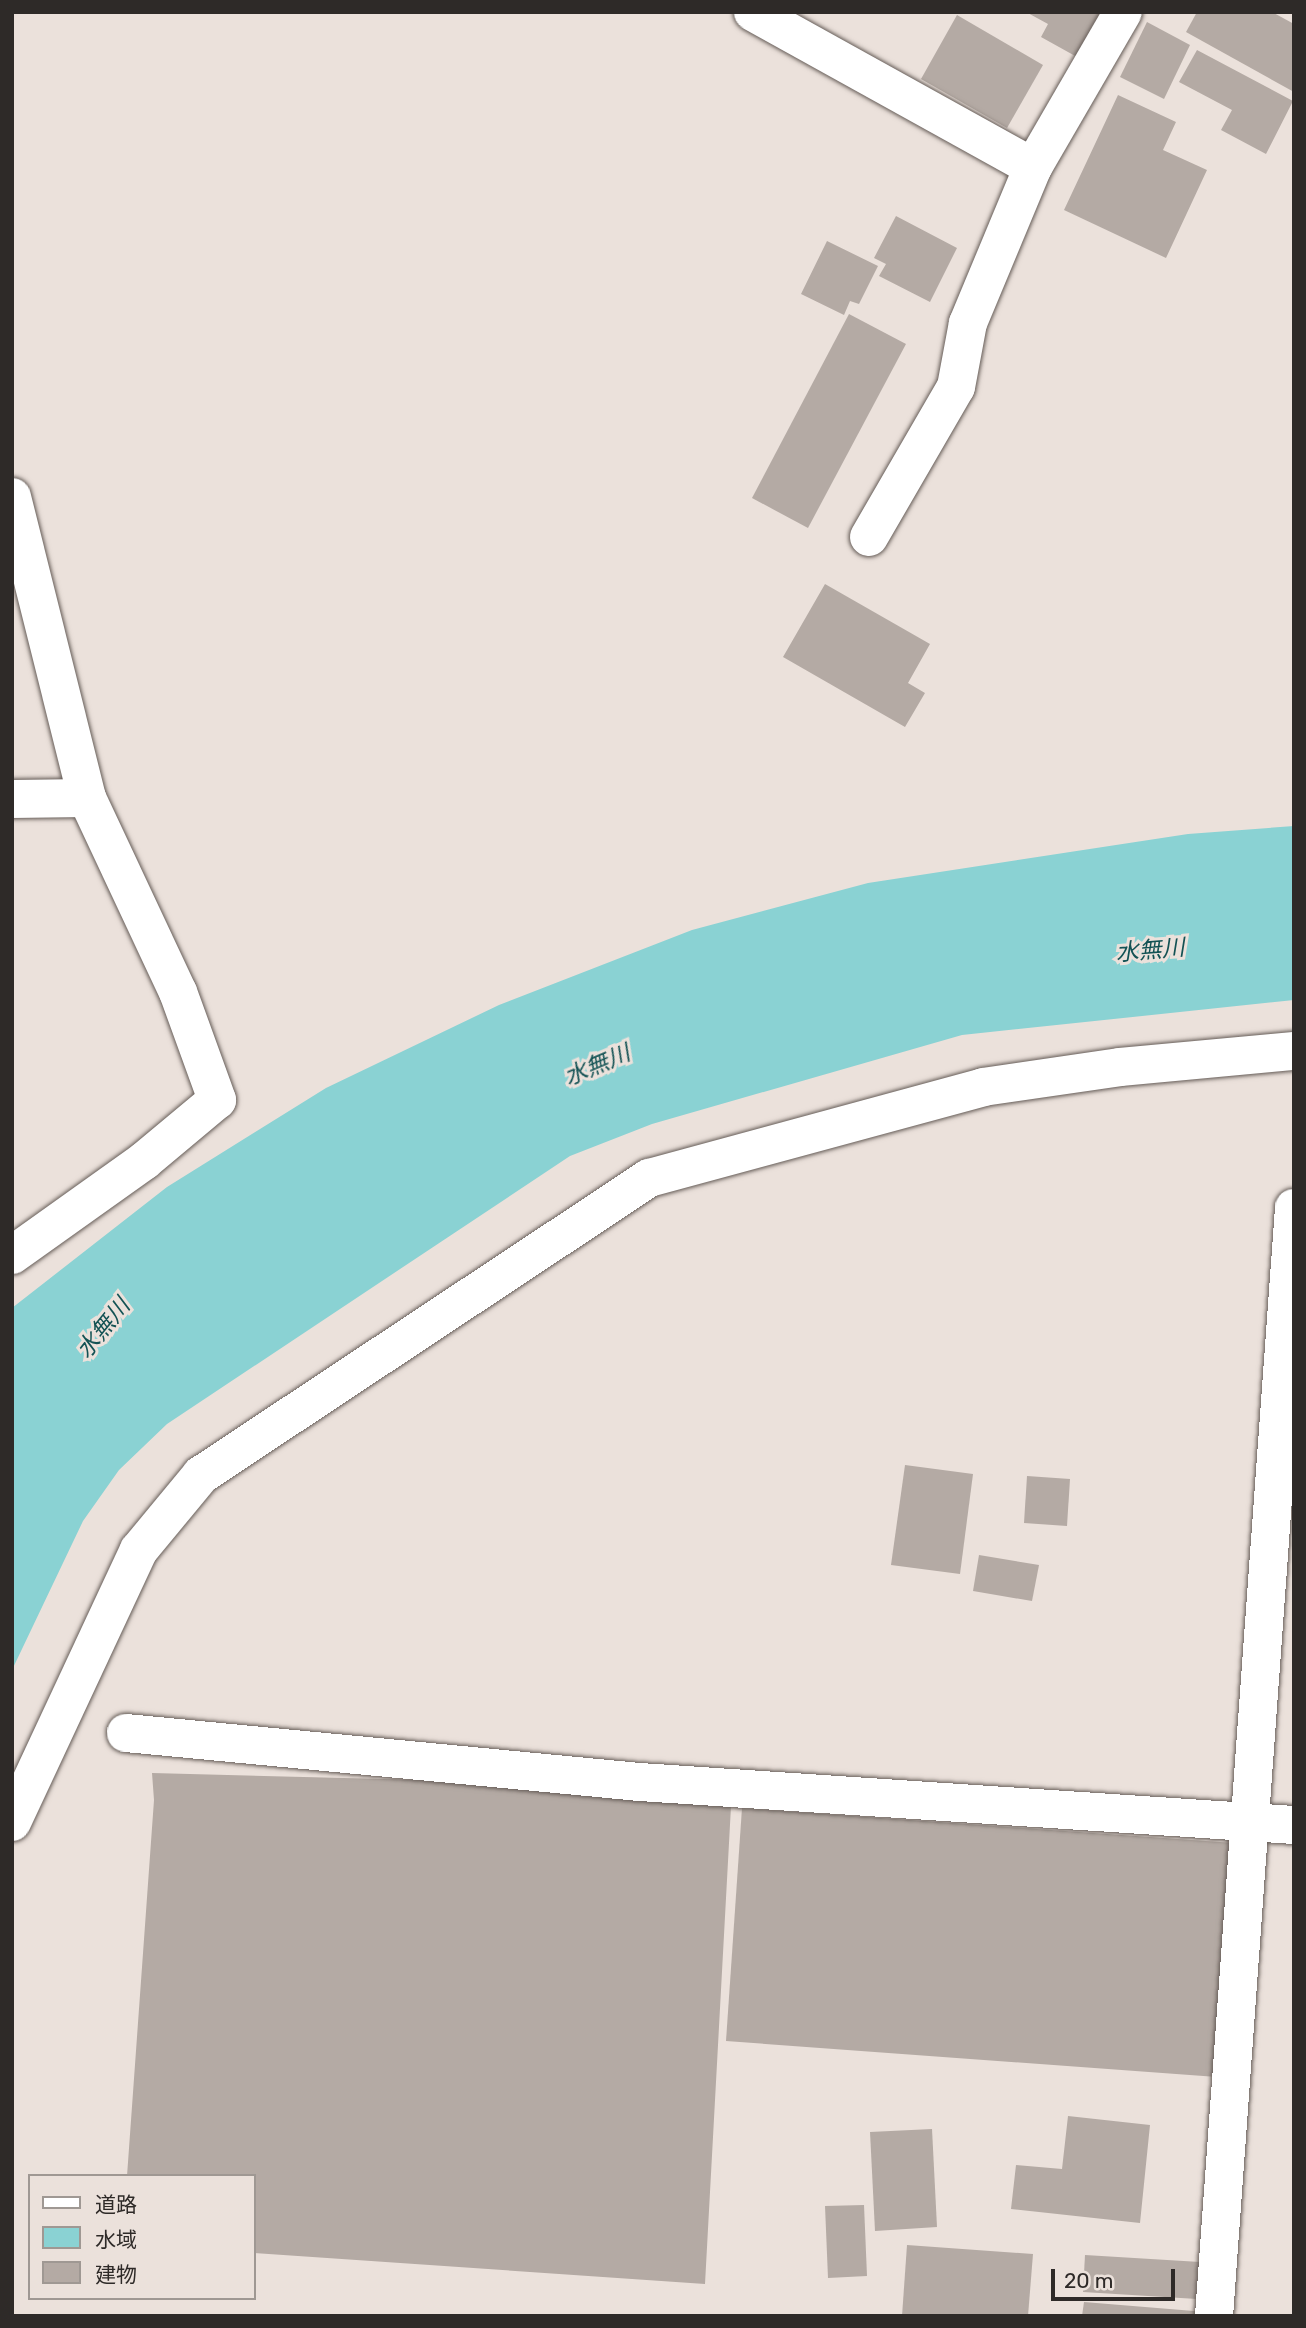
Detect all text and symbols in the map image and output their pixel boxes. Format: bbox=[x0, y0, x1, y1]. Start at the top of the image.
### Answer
water label: 水無川 bbox=[1114, 933, 1186, 967]
water label: 水無川 bbox=[560, 1039, 634, 1091]
water label: 水無川 bbox=[71, 1293, 135, 1363]
legend bbox=[28, 2174, 256, 2300]
text: 道路 bbox=[95, 2192, 137, 2217]
text: 水域 bbox=[95, 2227, 137, 2252]
scale bar bbox=[1054, 2254, 1178, 2298]
text: 建物 bbox=[95, 2262, 137, 2287]
text: 20 m bbox=[1064, 2268, 1113, 2293]

